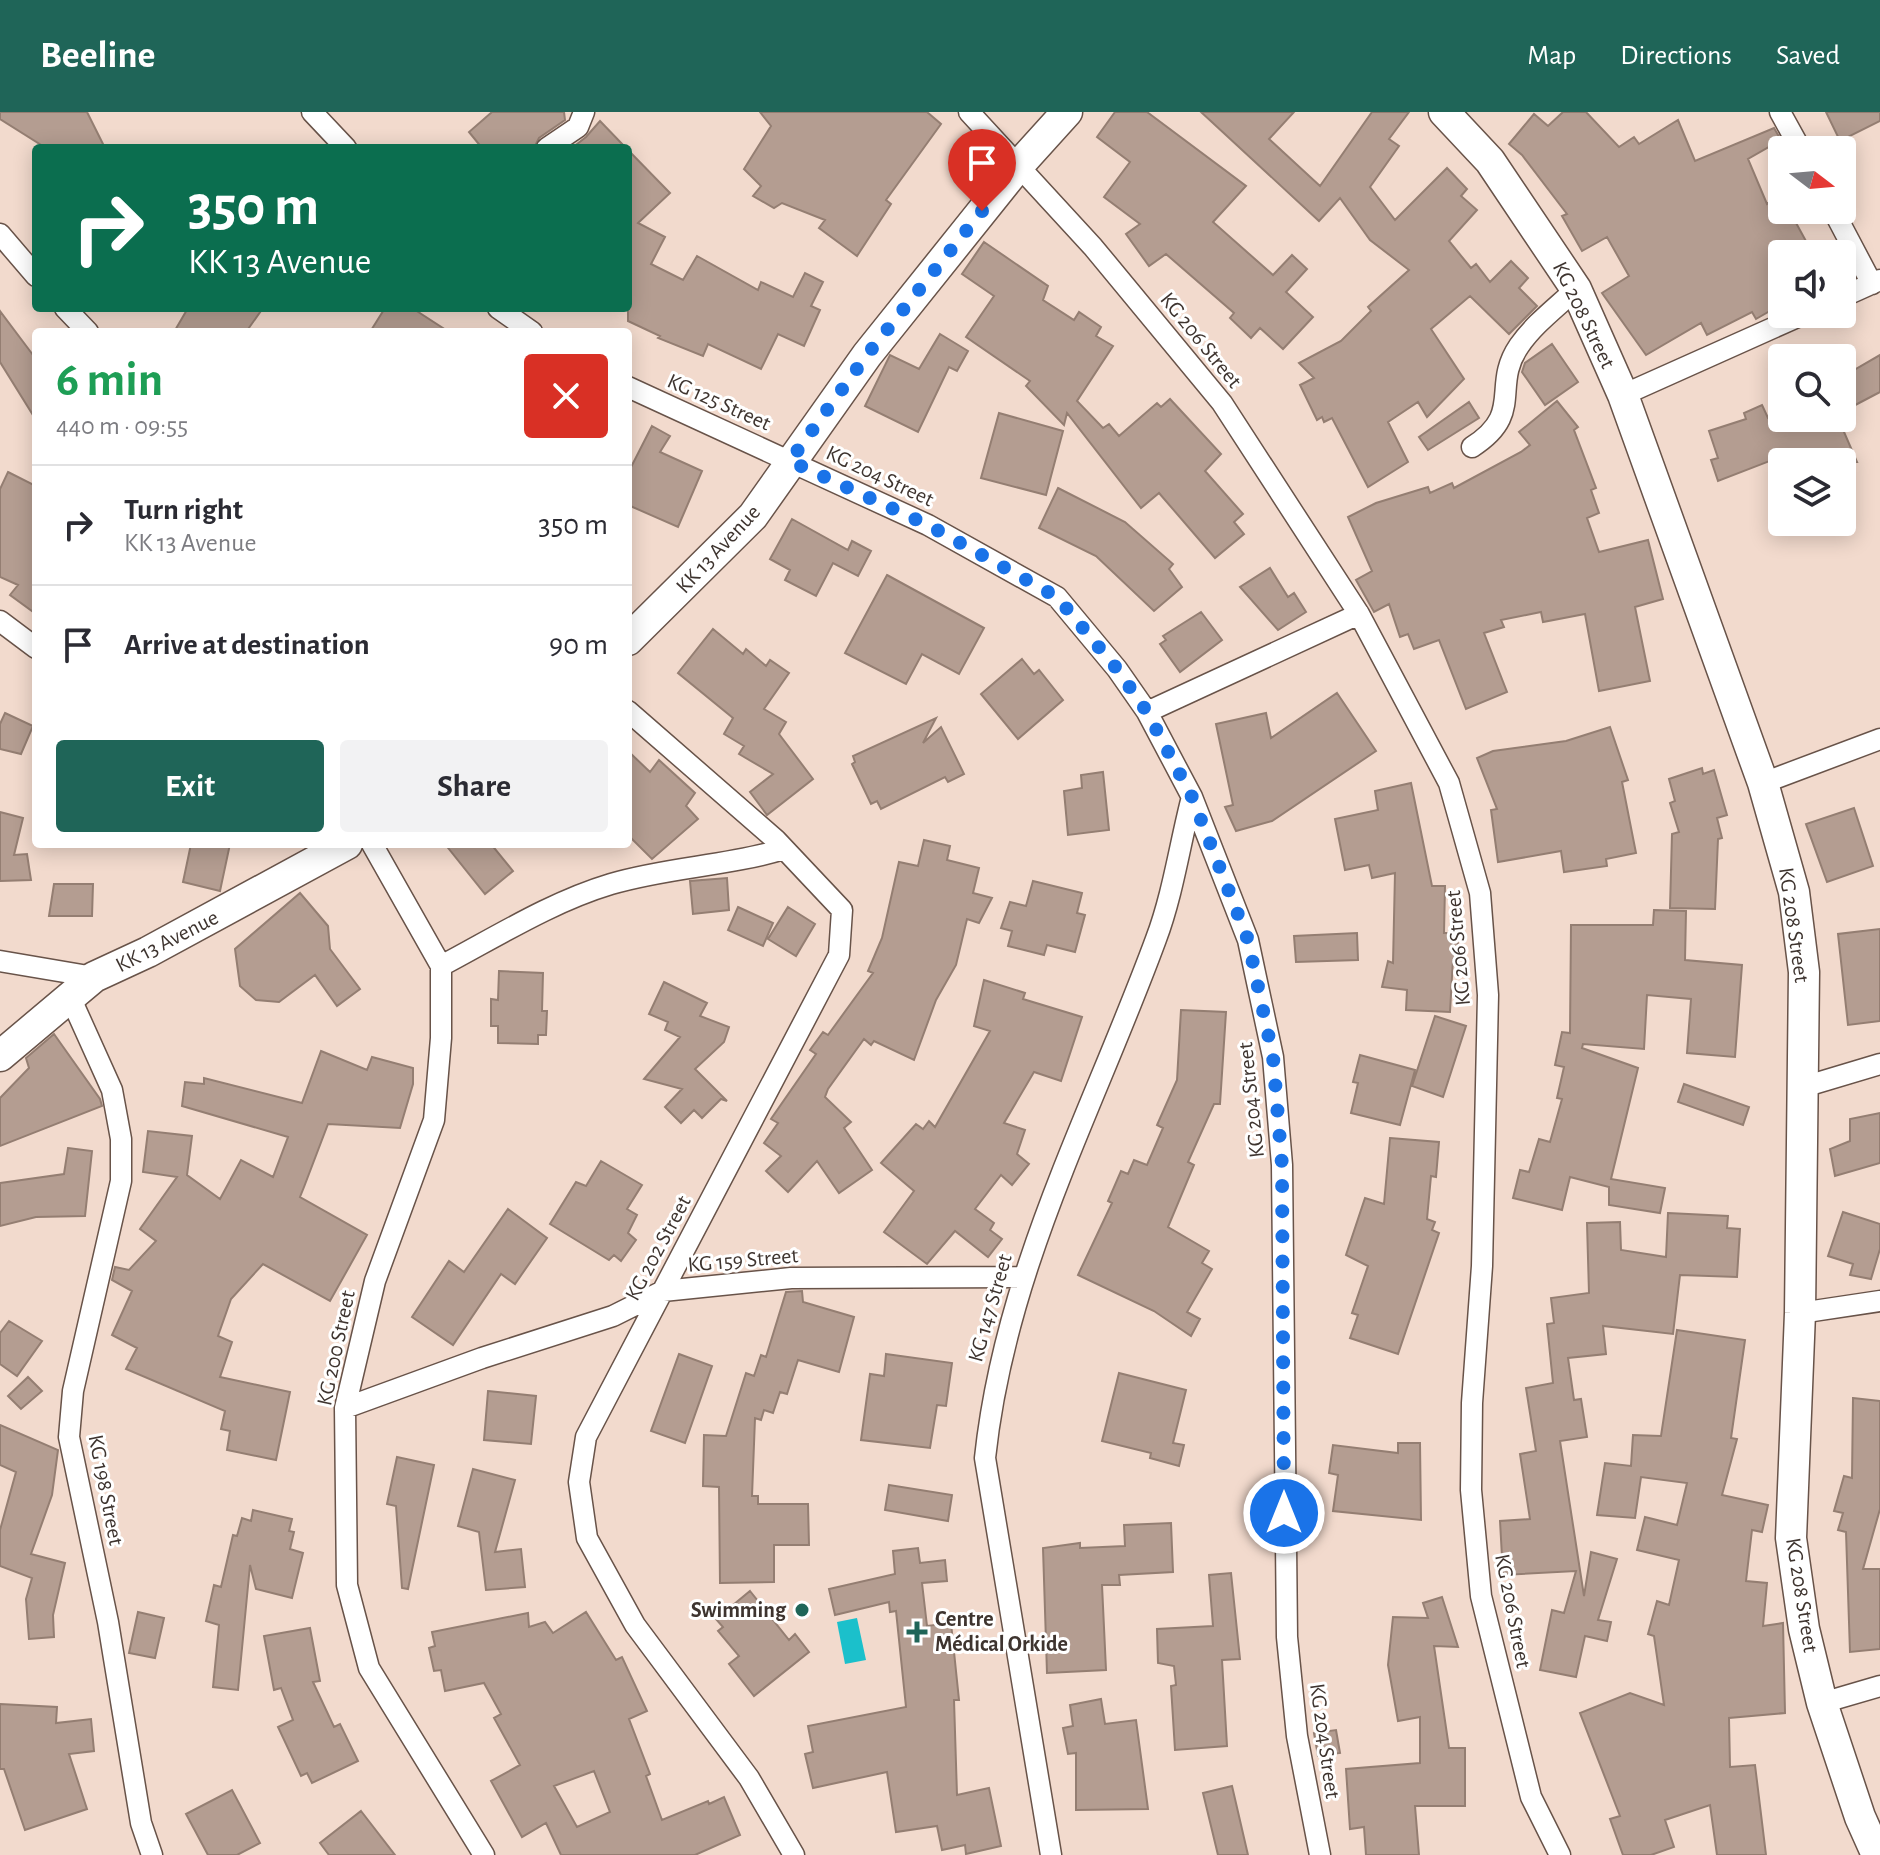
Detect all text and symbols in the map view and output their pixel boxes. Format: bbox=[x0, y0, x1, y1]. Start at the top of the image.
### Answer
text: Beeline bbox=[40, 37, 155, 75]
text: Map bbox=[1527, 42, 1576, 70]
text: Directions bbox=[1620, 42, 1732, 70]
text: Saved bbox=[1776, 42, 1840, 70]
pin bbox=[948, 129, 1016, 211]
north arrow bbox=[1768, 136, 1856, 224]
map controls bbox=[1768, 136, 1856, 536]
icon: arrive bbox=[960, 141, 1004, 185]
icon: right bbox=[56, 176, 160, 280]
text: 350 m bbox=[188, 179, 319, 235]
button: sound bbox=[1768, 240, 1856, 328]
text: KK 13 Avenue bbox=[188, 244, 371, 280]
street label: KG 208 Street bbox=[1549, 258, 1619, 372]
street label: KG 206 Street bbox=[1156, 288, 1246, 392]
button: search bbox=[1768, 344, 1856, 432]
button: close bbox=[524, 354, 608, 438]
text: 6 min bbox=[56, 357, 163, 405]
street label: KG 125 Street bbox=[664, 369, 774, 435]
text: 440 m · 09:55 bbox=[56, 413, 188, 439]
street label: KG 204 Street bbox=[823, 442, 937, 510]
button: layers bbox=[1768, 448, 1856, 536]
text: Turn right bbox=[124, 495, 243, 525]
street label: KK 13 Avenue bbox=[672, 501, 764, 597]
icon: right bbox=[56, 503, 100, 547]
text: 350 m bbox=[538, 510, 608, 540]
text: KK 13 Avenue bbox=[124, 530, 256, 556]
icon: arrive bbox=[56, 623, 100, 667]
text: Arrive at destination bbox=[124, 630, 370, 660]
text: 90 m bbox=[549, 630, 608, 660]
button: Exit bbox=[56, 740, 324, 832]
button: Share bbox=[340, 740, 608, 832]
street label: KG 208 Street bbox=[1775, 866, 1813, 984]
street label: KG 206 Street bbox=[1442, 889, 1474, 1007]
street label: KK 13 Avenue bbox=[112, 906, 222, 976]
street label: KG 204 Street bbox=[1234, 1041, 1268, 1159]
street label: KG 202 Street bbox=[621, 1192, 695, 1304]
street label: KG 159 Street bbox=[687, 1244, 799, 1276]
street label: KG 147 Street bbox=[964, 1252, 1016, 1364]
street label: KG 200 Street bbox=[313, 1288, 359, 1408]
street label: KG 198 Street bbox=[85, 1433, 127, 1547]
position arrow bbox=[1242, 1471, 1326, 1555]
street label: KG 208 Street bbox=[1782, 1536, 1822, 1654]
street label: KG 206 Street bbox=[1491, 1552, 1535, 1670]
place label: Swimming bbox=[691, 1599, 787, 1621]
marker: Swimming bbox=[793, 1601, 811, 1619]
place label: Centre Médical Orkide bbox=[935, 1608, 1068, 1655]
marker: Centre Médical Orkide bbox=[906, 1621, 928, 1643]
street label: KG 204 Street bbox=[1306, 1682, 1344, 1800]

